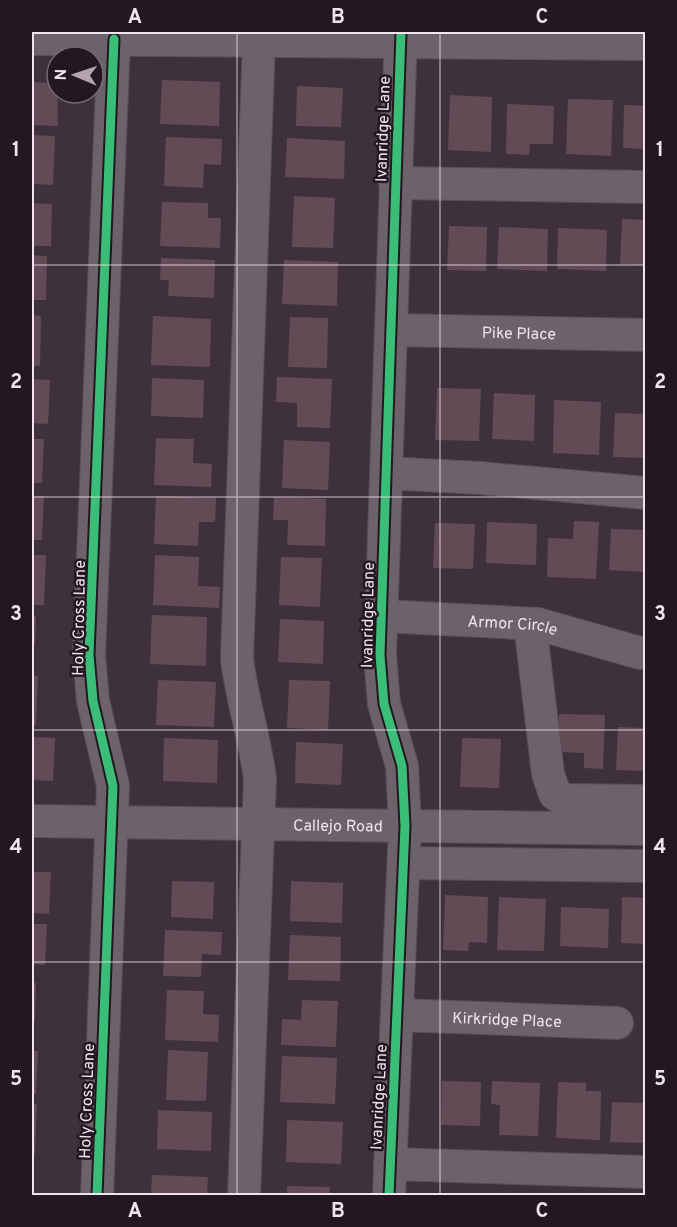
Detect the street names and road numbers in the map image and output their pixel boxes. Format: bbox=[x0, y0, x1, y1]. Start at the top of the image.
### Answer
street label: Ivanridge Lane bbox=[372, 76, 396, 182]
street label: Pike Place bbox=[482, 324, 556, 345]
street label: Holy Cross Lane bbox=[69, 560, 91, 676]
street label: Ivanridge Lane bbox=[358, 562, 380, 668]
street label: Armor Circle bbox=[467, 612, 560, 641]
street label: Callejo Road bbox=[293, 816, 383, 838]
street label: Kirkridge Place bbox=[452, 1009, 562, 1033]
street label: Holy Cross Lane bbox=[76, 1043, 100, 1159]
street label: Ivanridge Lane bbox=[367, 1044, 393, 1151]

